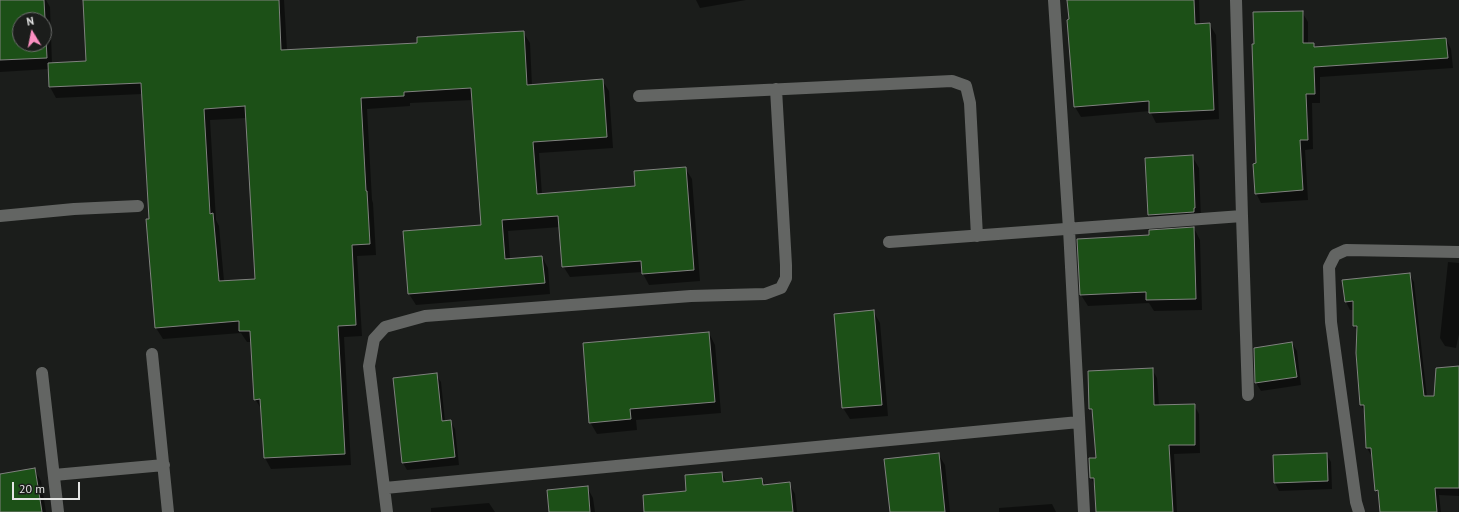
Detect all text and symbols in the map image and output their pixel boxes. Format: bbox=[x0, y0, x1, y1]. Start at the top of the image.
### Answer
north arrow bbox=[12, 12, 52, 52]
text: N bbox=[25, 14, 35, 29]
scale bar bbox=[14, 474, 82, 500]
text: 20 m bbox=[19, 481, 45, 496]

